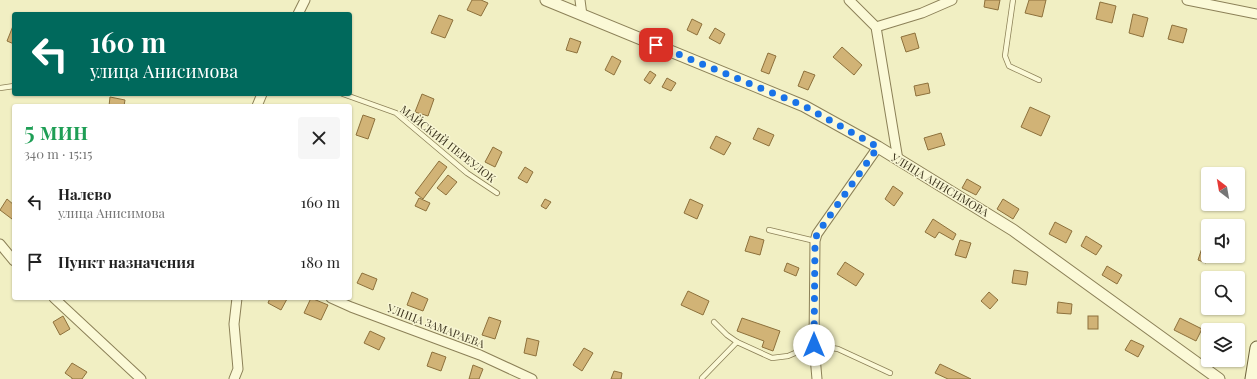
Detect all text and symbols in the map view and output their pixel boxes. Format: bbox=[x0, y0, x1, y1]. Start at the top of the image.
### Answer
text: 160 m bbox=[90, 23, 166, 60]
icon: left bbox=[24, 28, 76, 80]
pin bbox=[639, 28, 673, 62]
icon: arrive bbox=[645, 34, 667, 56]
text: улица Анисимова bbox=[90, 59, 238, 83]
street label: МАЙСКИЙ ПЕРЕУЛОК bbox=[397, 102, 500, 186]
text: 5 мин bbox=[24, 114, 88, 146]
button: close bbox=[298, 117, 340, 159]
text: 340 m · 15:15 bbox=[24, 145, 92, 162]
street label: УЛИЦА АНИСИМОВА bbox=[888, 149, 992, 220]
north arrow bbox=[1201, 167, 1245, 211]
map controls bbox=[1201, 167, 1245, 367]
text: Налево bbox=[58, 184, 111, 204]
icon: left bbox=[24, 191, 46, 213]
text: 160 m bbox=[301, 192, 340, 212]
text: улица Анисимова bbox=[58, 204, 165, 221]
button: sound bbox=[1201, 219, 1245, 263]
icon: arrive bbox=[24, 251, 46, 273]
text: Пункт назначения bbox=[58, 252, 195, 272]
text: 180 m bbox=[301, 252, 340, 272]
button: search bbox=[1201, 271, 1245, 315]
street label: УЛИЦА ЗАМАРАЕВА bbox=[384, 300, 487, 351]
button: layers bbox=[1201, 323, 1245, 367]
position arrow bbox=[793, 324, 835, 366]

